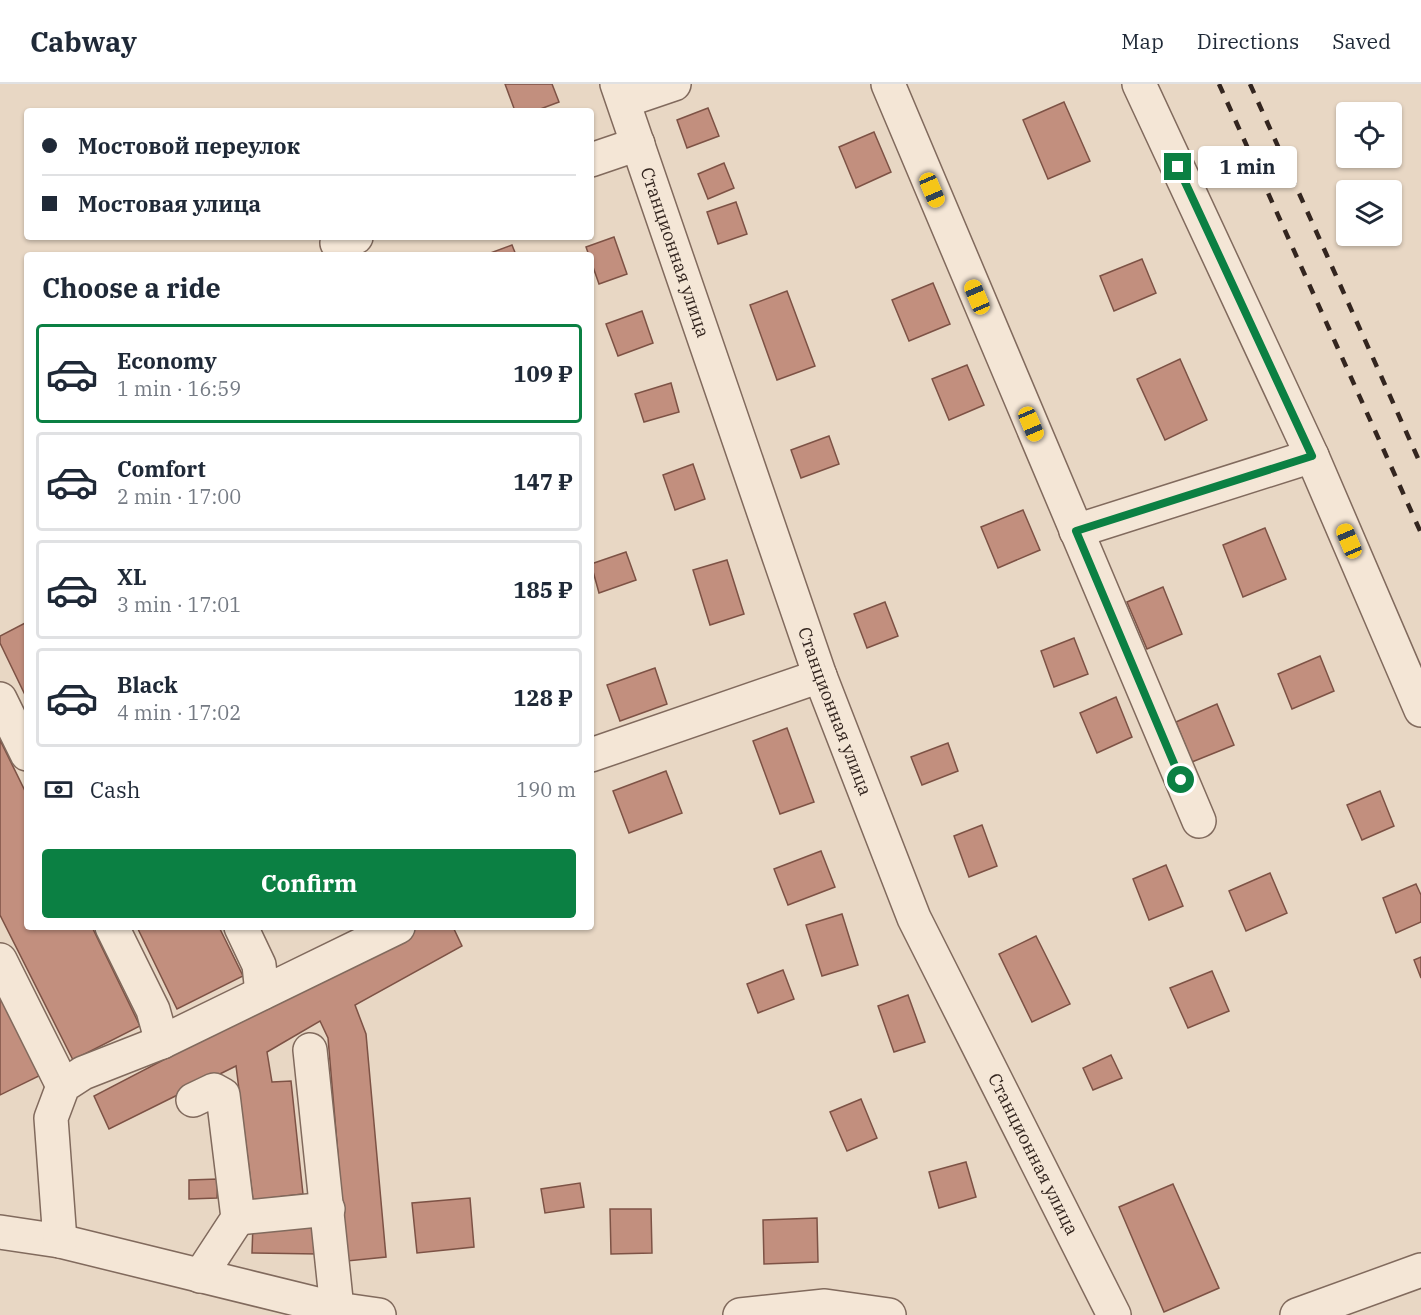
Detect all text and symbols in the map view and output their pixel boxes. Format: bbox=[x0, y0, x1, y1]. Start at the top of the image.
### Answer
text: Cabway bbox=[30, 23, 137, 60]
text: Map bbox=[1121, 27, 1164, 55]
text: Directions bbox=[1197, 27, 1299, 55]
text: Saved bbox=[1332, 27, 1391, 55]
map controls bbox=[1336, 102, 1402, 246]
button: locate bbox=[1336, 102, 1402, 168]
text: Мостовой переулок bbox=[78, 131, 300, 160]
callout: 1 min bbox=[1199, 146, 1298, 188]
route end bbox=[1164, 153, 1191, 180]
text: 1 min bbox=[1220, 153, 1276, 180]
street label: Станционная улица bbox=[635, 164, 715, 340]
car bbox=[917, 170, 947, 210]
button: layers bbox=[1336, 180, 1402, 246]
text: Мостовая улица bbox=[78, 189, 261, 218]
text: Choose a ride bbox=[42, 270, 221, 305]
car bbox=[962, 277, 992, 317]
text: Economy bbox=[117, 346, 217, 375]
icon: car bbox=[45, 347, 99, 401]
text: 109 ₽ bbox=[513, 359, 573, 388]
text: 1 min · 16:59 bbox=[117, 375, 241, 402]
car bbox=[1016, 404, 1046, 444]
text: Comfort bbox=[117, 454, 206, 483]
icon: car bbox=[45, 455, 99, 509]
text: 147 ₽ bbox=[513, 467, 573, 496]
text: 2 min · 17:00 bbox=[117, 483, 241, 510]
car bbox=[1334, 521, 1364, 561]
text: XL bbox=[117, 562, 147, 591]
icon: car bbox=[45, 563, 99, 617]
text: 185 ₽ bbox=[513, 575, 573, 604]
text: 3 min · 17:01 bbox=[117, 591, 241, 618]
street label: Станционная улица bbox=[793, 624, 877, 799]
text: Black bbox=[117, 670, 178, 699]
icon: car bbox=[45, 671, 99, 725]
text: 128 ₽ bbox=[513, 683, 573, 712]
text: 4 min · 17:02 bbox=[117, 699, 241, 726]
route start bbox=[1167, 766, 1194, 793]
icon: cash bbox=[42, 773, 75, 806]
text: Cash bbox=[90, 775, 141, 804]
text: 190 m bbox=[516, 776, 576, 803]
button: Confirm bbox=[42, 849, 576, 918]
street label: Станционная улица bbox=[983, 1069, 1084, 1239]

